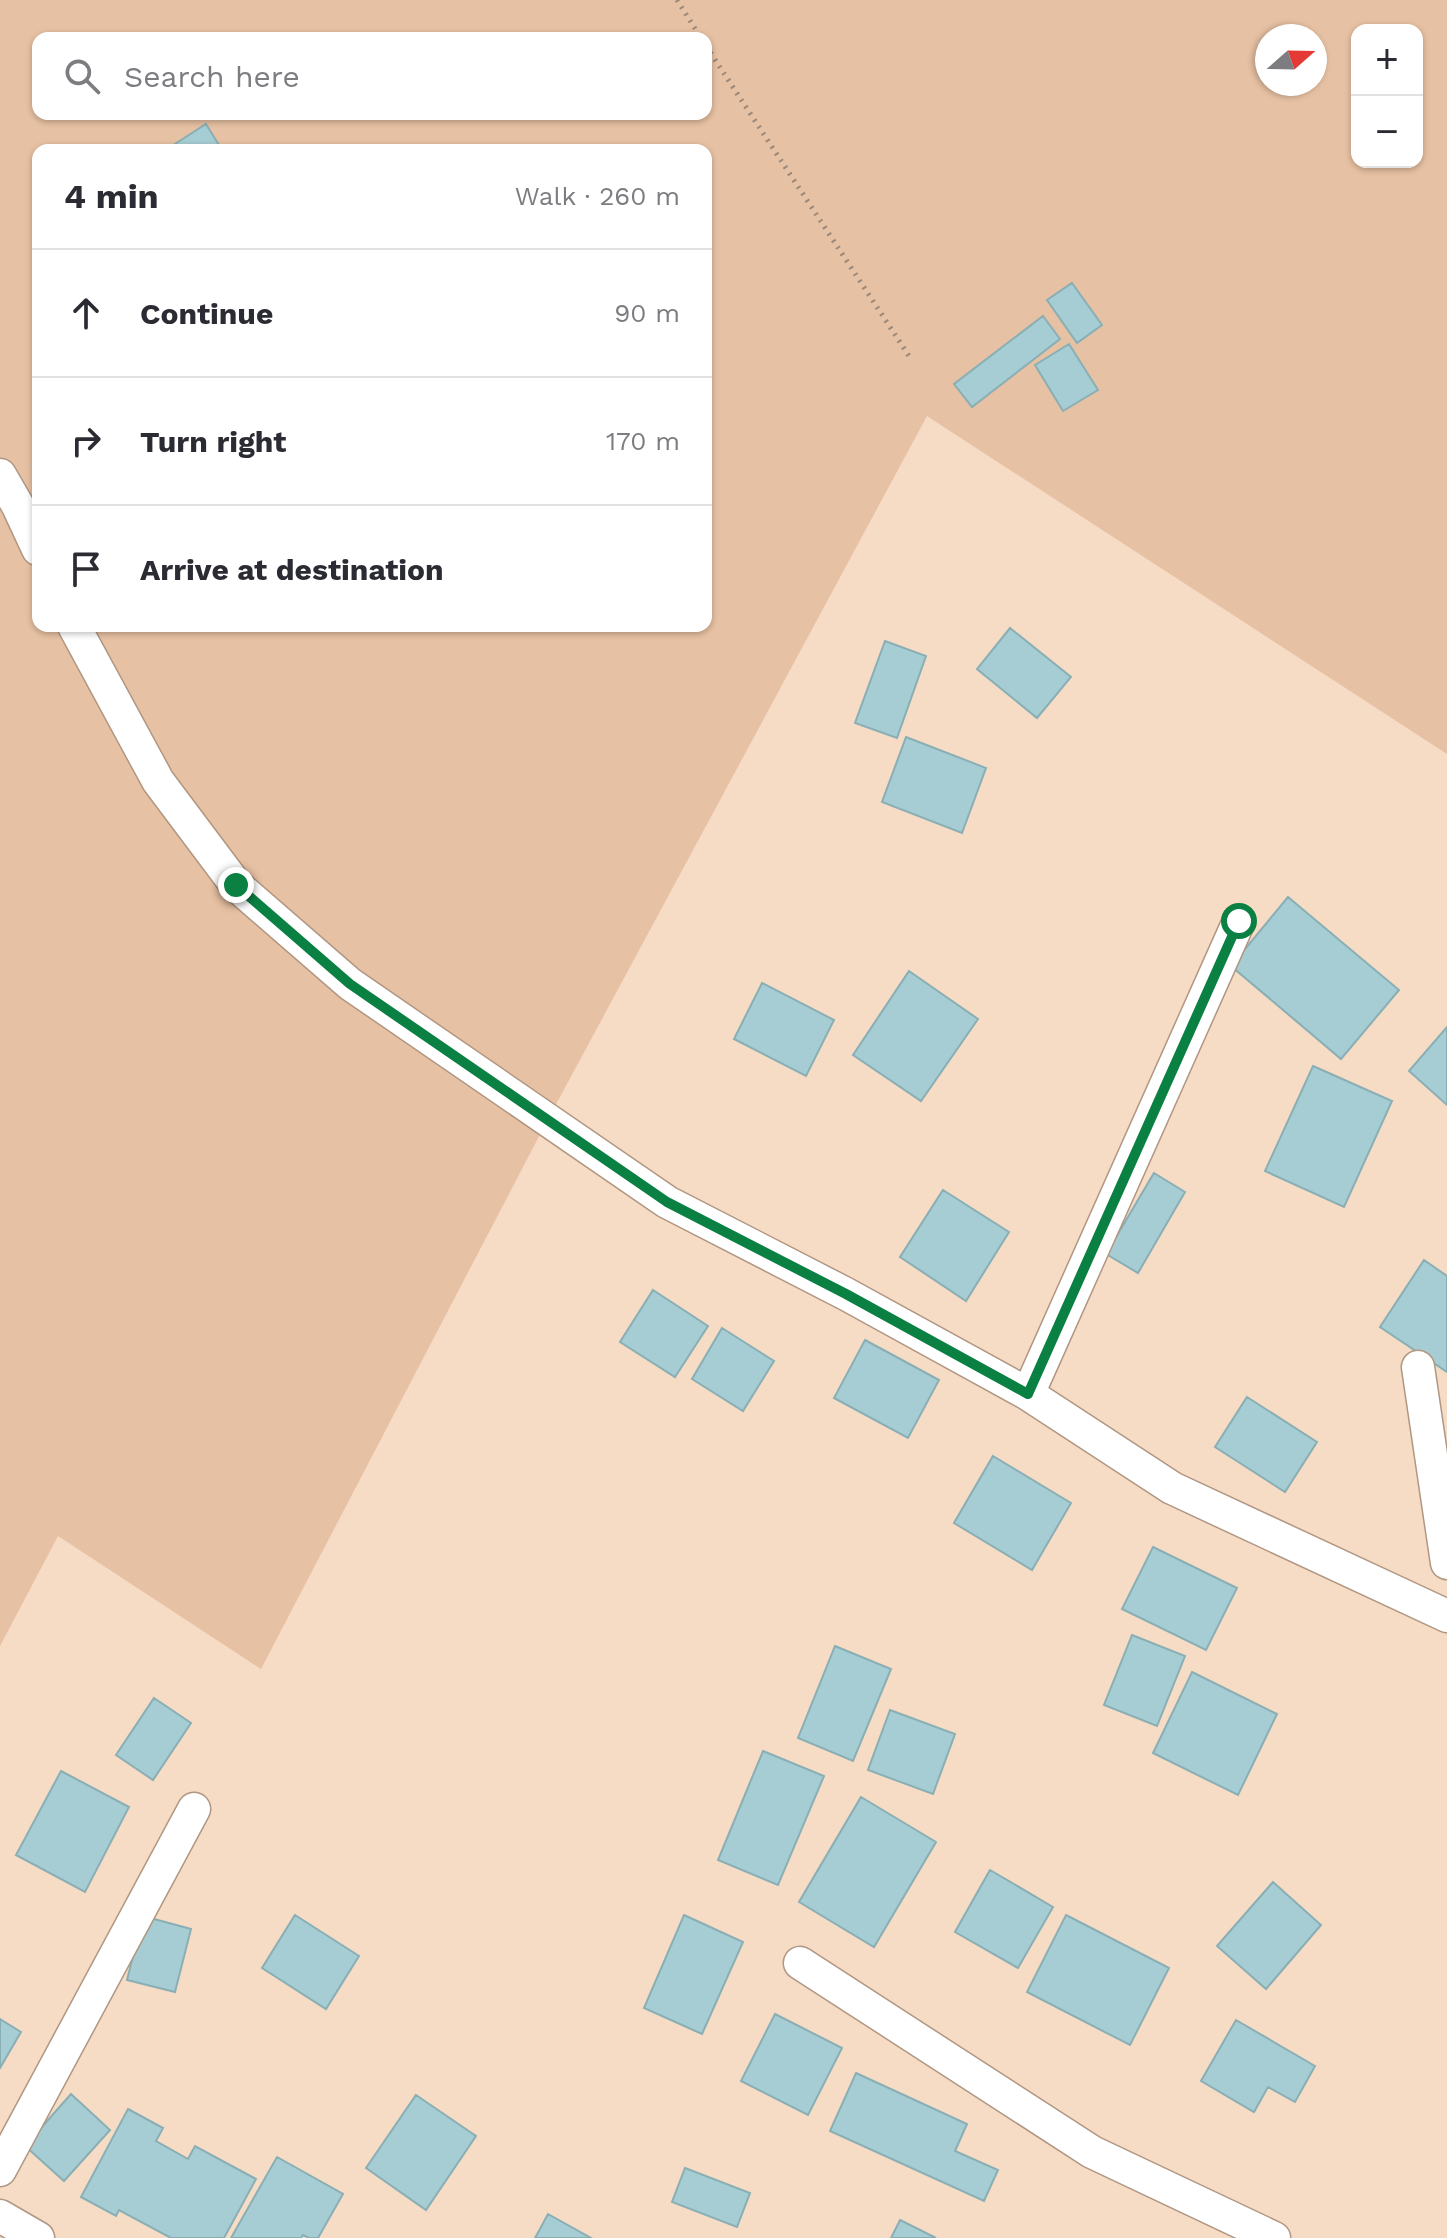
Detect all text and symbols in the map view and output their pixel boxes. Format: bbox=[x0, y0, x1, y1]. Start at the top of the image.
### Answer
north arrow bbox=[1255, 24, 1327, 96]
map controls bbox=[1351, 24, 1423, 168]
button: + bbox=[1351, 24, 1423, 96]
search box bbox=[32, 32, 712, 120]
icon: search bbox=[60, 54, 104, 98]
text: Search here bbox=[124, 59, 300, 94]
button: − bbox=[1351, 96, 1423, 168]
text: 4 min bbox=[64, 176, 159, 216]
text: Walk · 260 m bbox=[515, 181, 680, 211]
icon: ahead bbox=[64, 291, 108, 335]
text: Continue bbox=[140, 296, 273, 331]
text: 90 m bbox=[614, 298, 680, 328]
icon: right bbox=[64, 419, 108, 463]
text: Turn right bbox=[140, 424, 286, 459]
text: 170 m bbox=[606, 426, 680, 456]
icon: arrive bbox=[64, 547, 108, 591]
text: Arrive at destination bbox=[140, 552, 444, 587]
route end bbox=[218, 867, 254, 903]
route start bbox=[1221, 903, 1257, 939]

